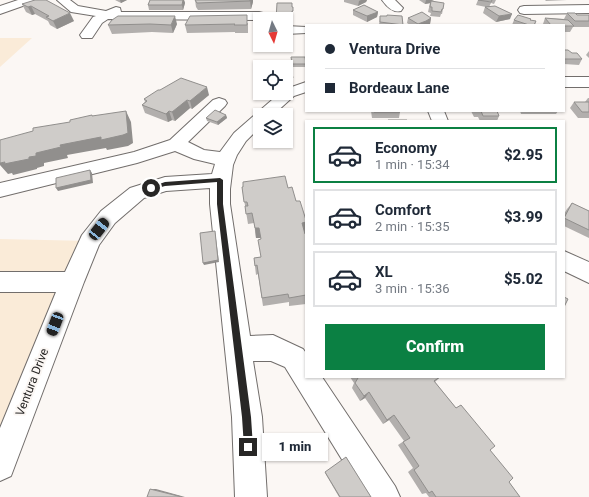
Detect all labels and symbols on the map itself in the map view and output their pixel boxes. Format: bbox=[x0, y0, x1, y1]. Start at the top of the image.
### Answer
north arrow bbox=[253, 12, 293, 52]
route start bbox=[142, 179, 160, 197]
car bbox=[87, 216, 111, 242]
car bbox=[45, 311, 65, 337]
street label: Ventura Drive bbox=[13, 346, 51, 418]
callout: 1 min bbox=[262, 433, 328, 461]
route end bbox=[239, 438, 257, 456]

